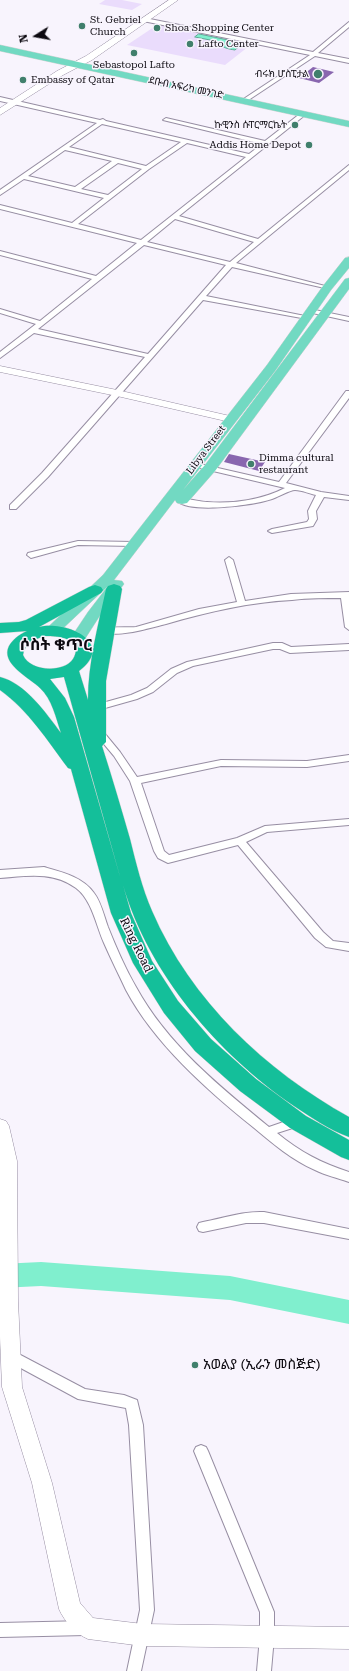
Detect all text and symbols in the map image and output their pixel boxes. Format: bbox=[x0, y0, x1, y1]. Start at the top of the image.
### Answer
place label: St. Gebriel Church bbox=[90, 14, 141, 38]
north arrow bbox=[16, 16, 56, 56]
marker: St. Gebriel Church bbox=[77, 21, 87, 31]
place label: Shoa Shopping Center bbox=[165, 22, 274, 34]
marker: Shoa Shopping Center bbox=[152, 23, 162, 33]
text: N bbox=[17, 33, 31, 44]
place label: Lafto Center bbox=[198, 38, 259, 50]
marker: Lafto Center bbox=[185, 39, 195, 49]
marker: Sebastopol Lafto bbox=[129, 48, 139, 58]
place label: Sebastopol Lafto bbox=[93, 59, 175, 71]
place label: ብሩክ ሆስፒታል bbox=[255, 68, 309, 80]
marker: ብሩክ ሆስፒታል bbox=[312, 68, 324, 80]
place label: Embassy of Qatar bbox=[31, 74, 115, 86]
street label: ደቡብ አፍሪካ መንገድ bbox=[147, 74, 225, 102]
marker: Embassy of Qatar bbox=[18, 75, 28, 85]
place label: ኩዊንስ ሱፐርማርኬት bbox=[214, 119, 287, 131]
marker: ኩዊንስ ሱፐርማርኬት bbox=[290, 120, 300, 130]
place label: Addis Home Depot bbox=[209, 139, 301, 151]
marker: Addis Home Depot bbox=[304, 140, 314, 150]
street label: Libya Street bbox=[184, 423, 228, 477]
place label: Dimma cultural restaurant bbox=[259, 452, 334, 476]
marker: Dimma cultural restaurant bbox=[246, 459, 256, 469]
district label: ሶስት ቁጥር bbox=[20, 635, 92, 655]
street label: Ring Road bbox=[117, 915, 155, 975]
place label: አወልያ (ኢራን መስጅድ) bbox=[203, 1357, 320, 1373]
marker: አወልያ (ኢራን መስጅድ) bbox=[190, 1360, 200, 1370]

